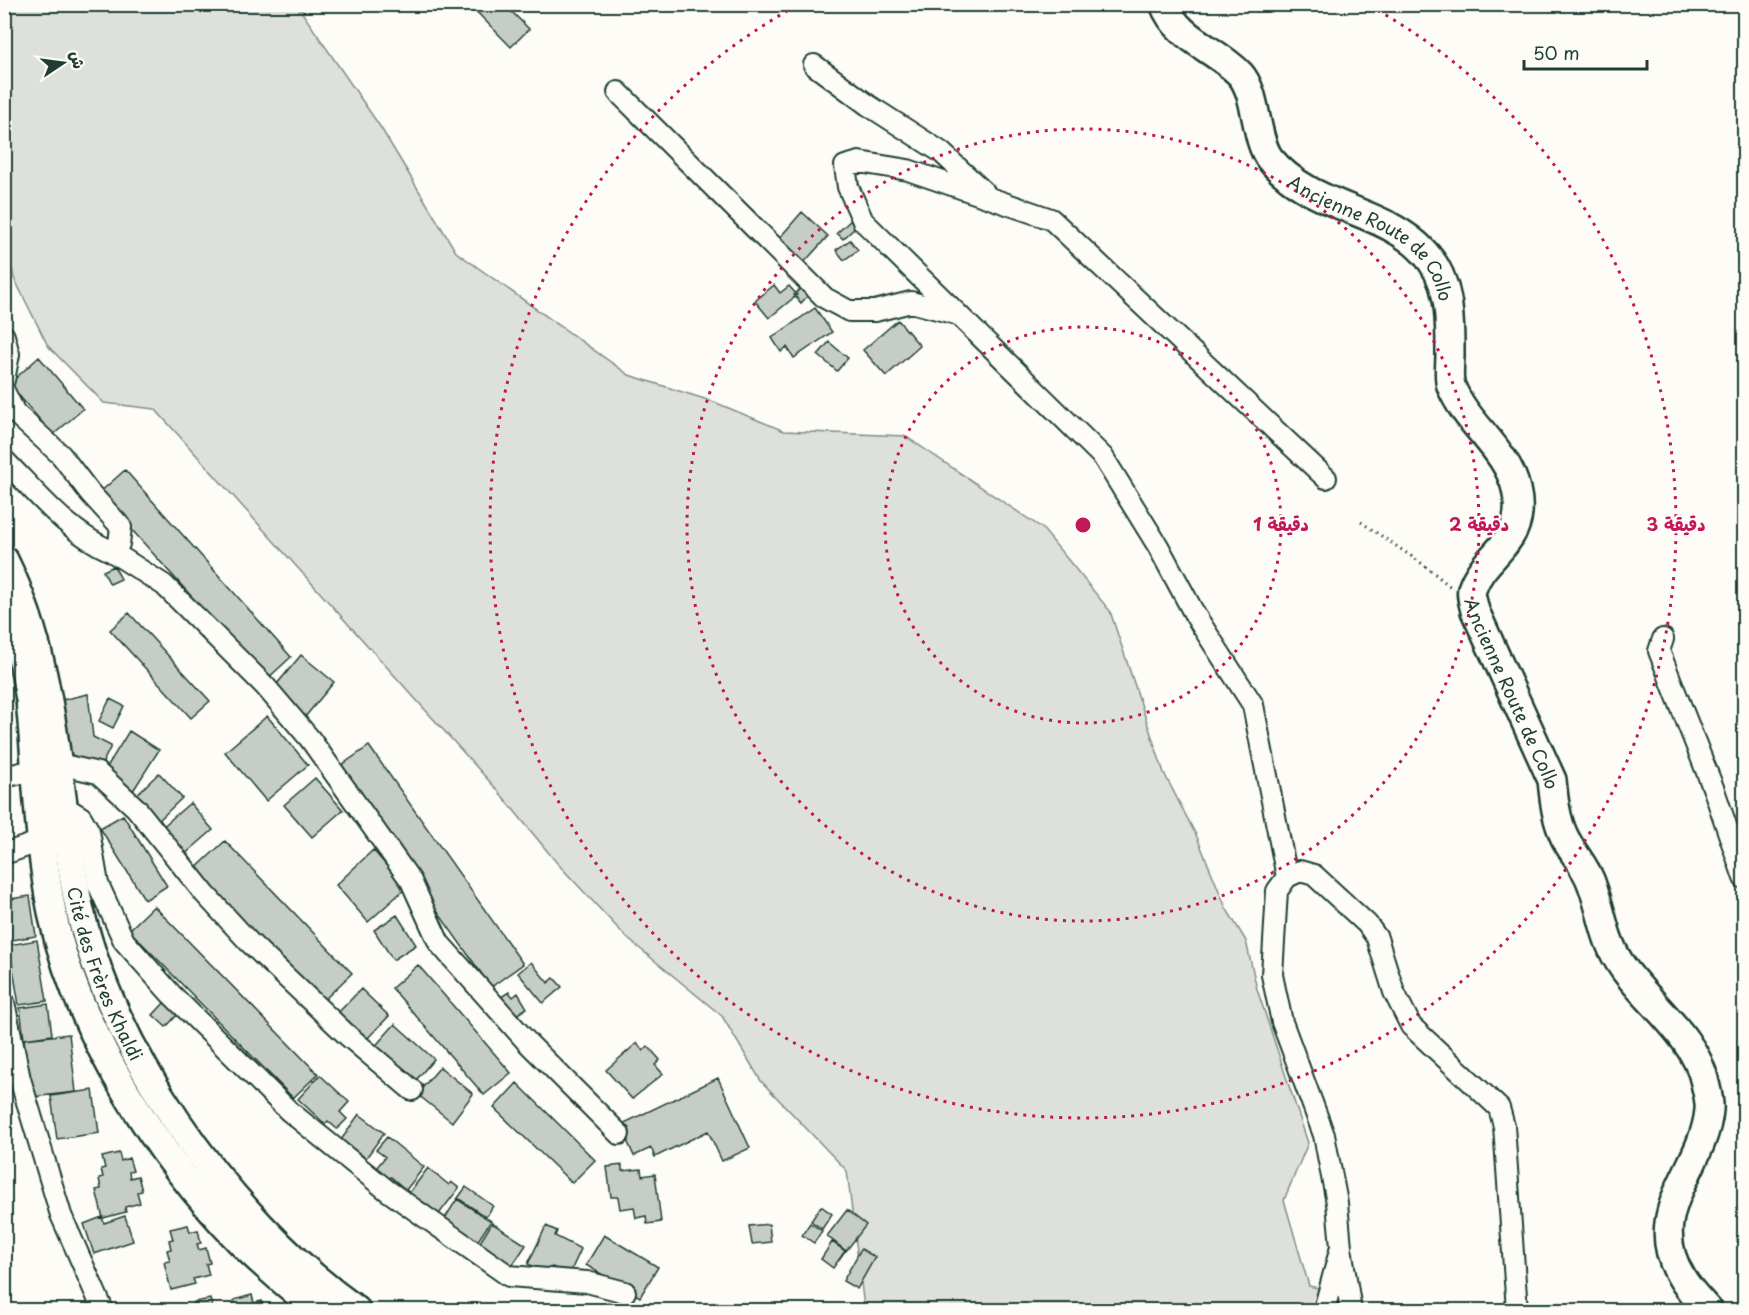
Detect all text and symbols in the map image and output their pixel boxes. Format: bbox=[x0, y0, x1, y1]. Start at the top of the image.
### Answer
north arrow bbox=[33, 33, 93, 93]
scale bar bbox=[1524, 33, 1647, 71]
text: 50 m bbox=[1533, 39, 1580, 66]
text: ش bbox=[65, 48, 92, 71]
street label: Ancienne Route de Collo bbox=[1283, 168, 1460, 303]
text: 1 دقيقة bbox=[1253, 510, 1309, 537]
text: 2 دقيقة bbox=[1449, 510, 1509, 537]
text: 3 دقيقة bbox=[1646, 510, 1706, 537]
centre of rings bbox=[1073, 515, 1093, 535]
street label: Ancienne Route de Collo bbox=[1459, 595, 1566, 790]
street label: Cité des Frères Khaldi bbox=[62, 884, 150, 1065]

